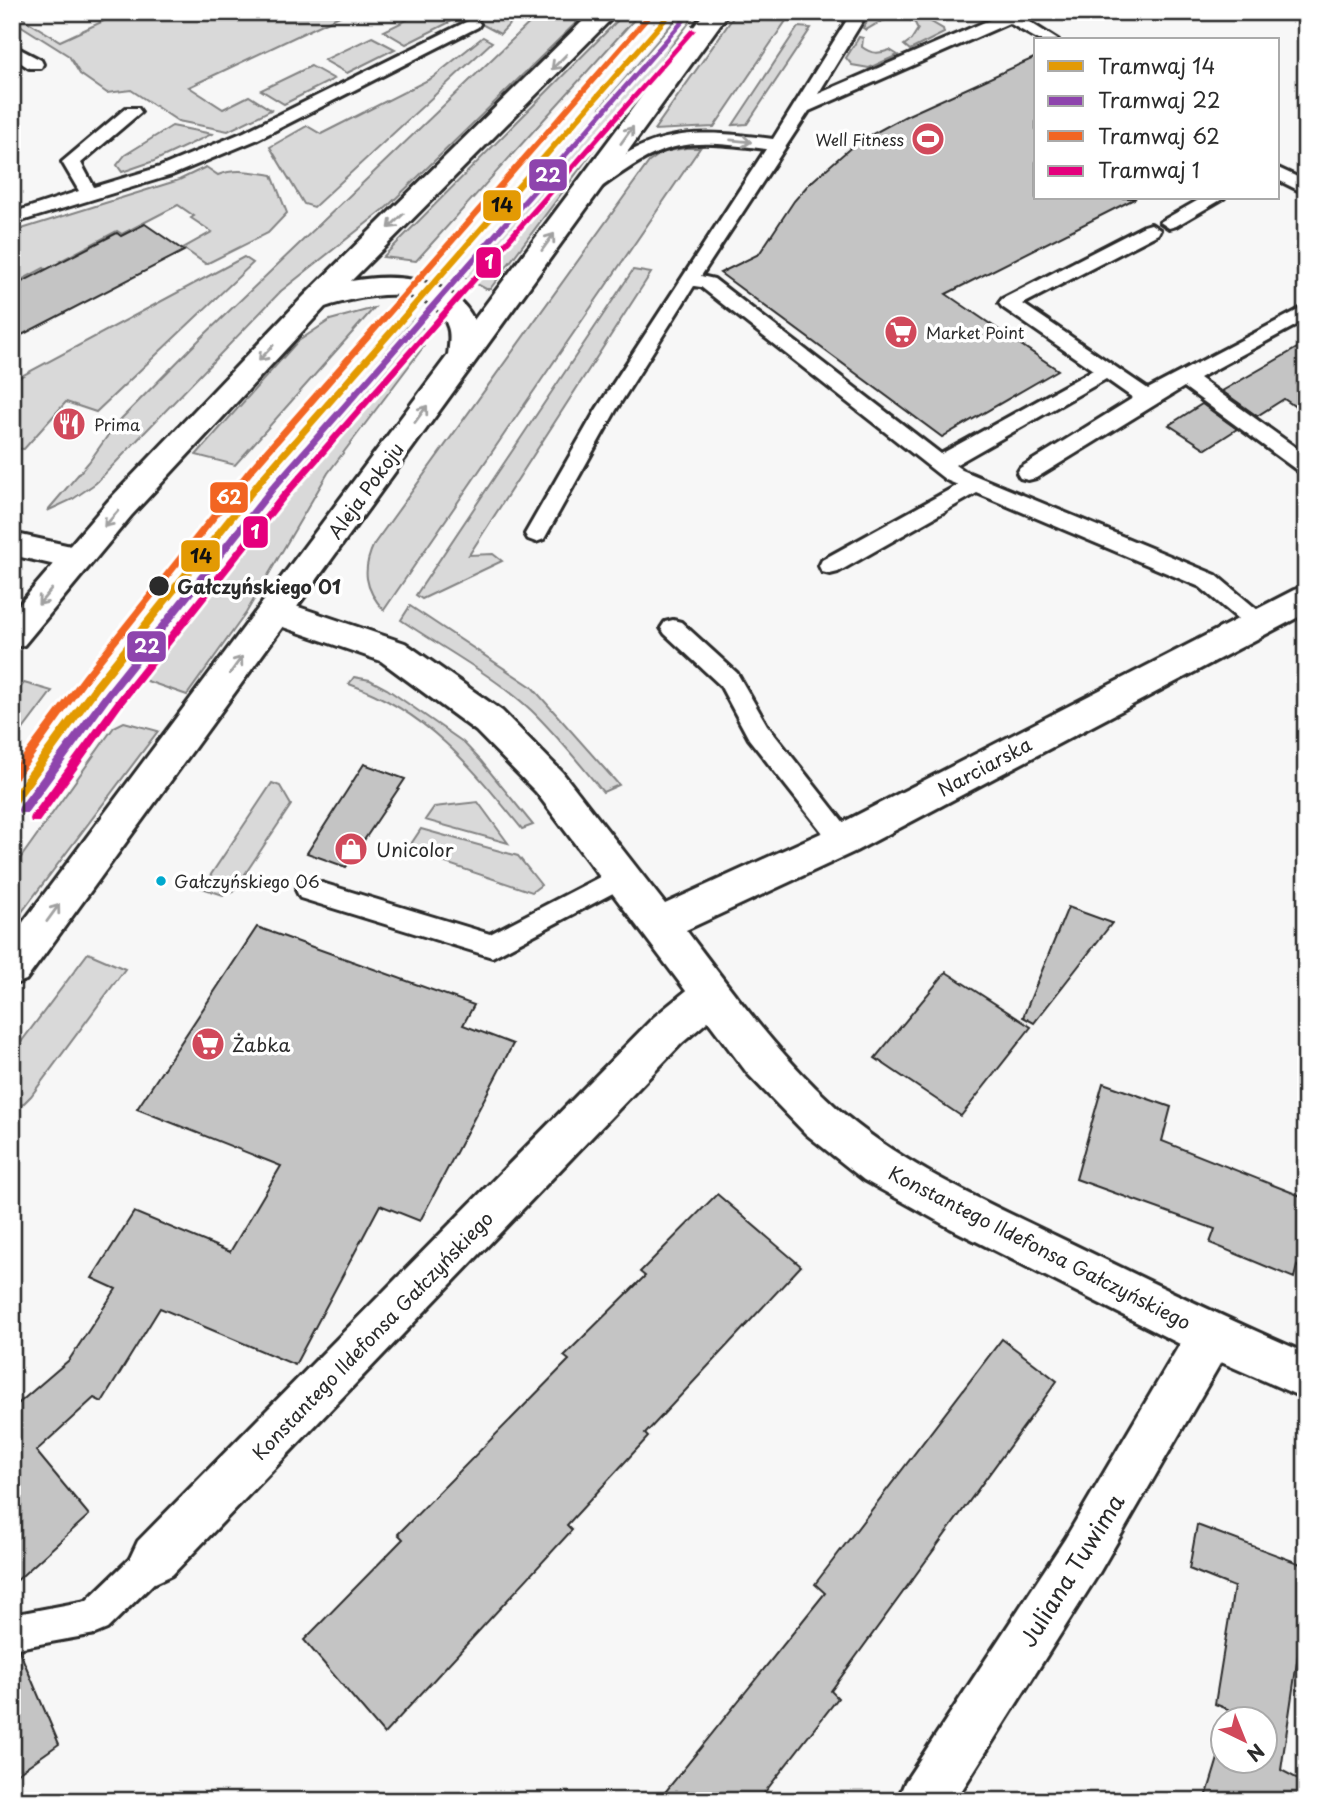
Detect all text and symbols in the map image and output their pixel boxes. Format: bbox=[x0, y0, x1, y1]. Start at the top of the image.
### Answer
legend bbox=[1034, 38, 1280, 200]
text: Tramwaj 14 bbox=[1098, 49, 1215, 81]
one-way arrow bbox=[551, 53, 568, 70]
text: Tramwaj 22 bbox=[1098, 83, 1221, 115]
text: Tramwaj 62 bbox=[1098, 119, 1220, 151]
sports icon: Well Fitness bbox=[909, 120, 947, 158]
one-way arrow bbox=[620, 126, 634, 145]
place label: Well Fitness bbox=[815, 127, 904, 151]
one-way arrow bbox=[729, 135, 752, 148]
text: Tramwaj 1 bbox=[1098, 153, 1200, 185]
line badge: 22 bbox=[528, 158, 568, 192]
text: 22 bbox=[535, 160, 561, 188]
line badge: 14 bbox=[482, 189, 522, 222]
text: 14 bbox=[491, 190, 513, 218]
one-way arrow bbox=[388, 212, 405, 229]
one-way arrow bbox=[540, 232, 555, 251]
line badge: 1 bbox=[475, 246, 502, 279]
text: 1 bbox=[484, 247, 494, 275]
supermarket icon: Market Point bbox=[882, 313, 920, 351]
place label: Market Point bbox=[926, 320, 1025, 344]
one-way arrow bbox=[257, 344, 274, 361]
one-way arrow bbox=[413, 404, 428, 423]
restaurant icon: Prima bbox=[50, 405, 88, 443]
place label: Prima bbox=[94, 412, 140, 436]
street label: Aleja Pokoju bbox=[320, 436, 410, 544]
line badge: 62 bbox=[209, 481, 249, 514]
text: 62 bbox=[216, 482, 242, 510]
one-way arrow bbox=[103, 510, 119, 528]
line badge: 1 bbox=[242, 515, 269, 549]
text: 1 bbox=[250, 517, 260, 545]
line badge: 14 bbox=[180, 539, 221, 573]
text: 14 bbox=[190, 541, 212, 569]
place label: Gałczyńskiego 01 bbox=[177, 572, 341, 600]
marker: Gałczyńskiego 01 bbox=[147, 574, 171, 598]
one-way arrow bbox=[37, 588, 53, 606]
line badge: 22 bbox=[126, 630, 167, 663]
text: 22 bbox=[134, 631, 160, 659]
one-way arrow bbox=[229, 656, 244, 675]
street label: Narciarska bbox=[932, 729, 1036, 802]
shop icon: Unicolor bbox=[332, 830, 370, 868]
place label: Unicolor bbox=[376, 835, 454, 863]
place label: Gałczyńskiego 06 bbox=[174, 868, 320, 894]
marker: Gałczyńskiego 06 bbox=[154, 874, 168, 888]
one-way arrow bbox=[46, 904, 60, 923]
supermarket icon: Żabka bbox=[189, 1025, 227, 1063]
place label: Żabka bbox=[232, 1030, 290, 1058]
street label: Konstantego Ildefonsa Gałczyńskiego bbox=[884, 1158, 1196, 1336]
street label: Konstantego Ildefonsa Gałczyńskiego bbox=[245, 1204, 499, 1466]
street label: Juliana Tuwima bbox=[1010, 1486, 1133, 1654]
north arrow bbox=[1210, 1704, 1280, 1774]
text: N bbox=[1241, 1738, 1271, 1769]

